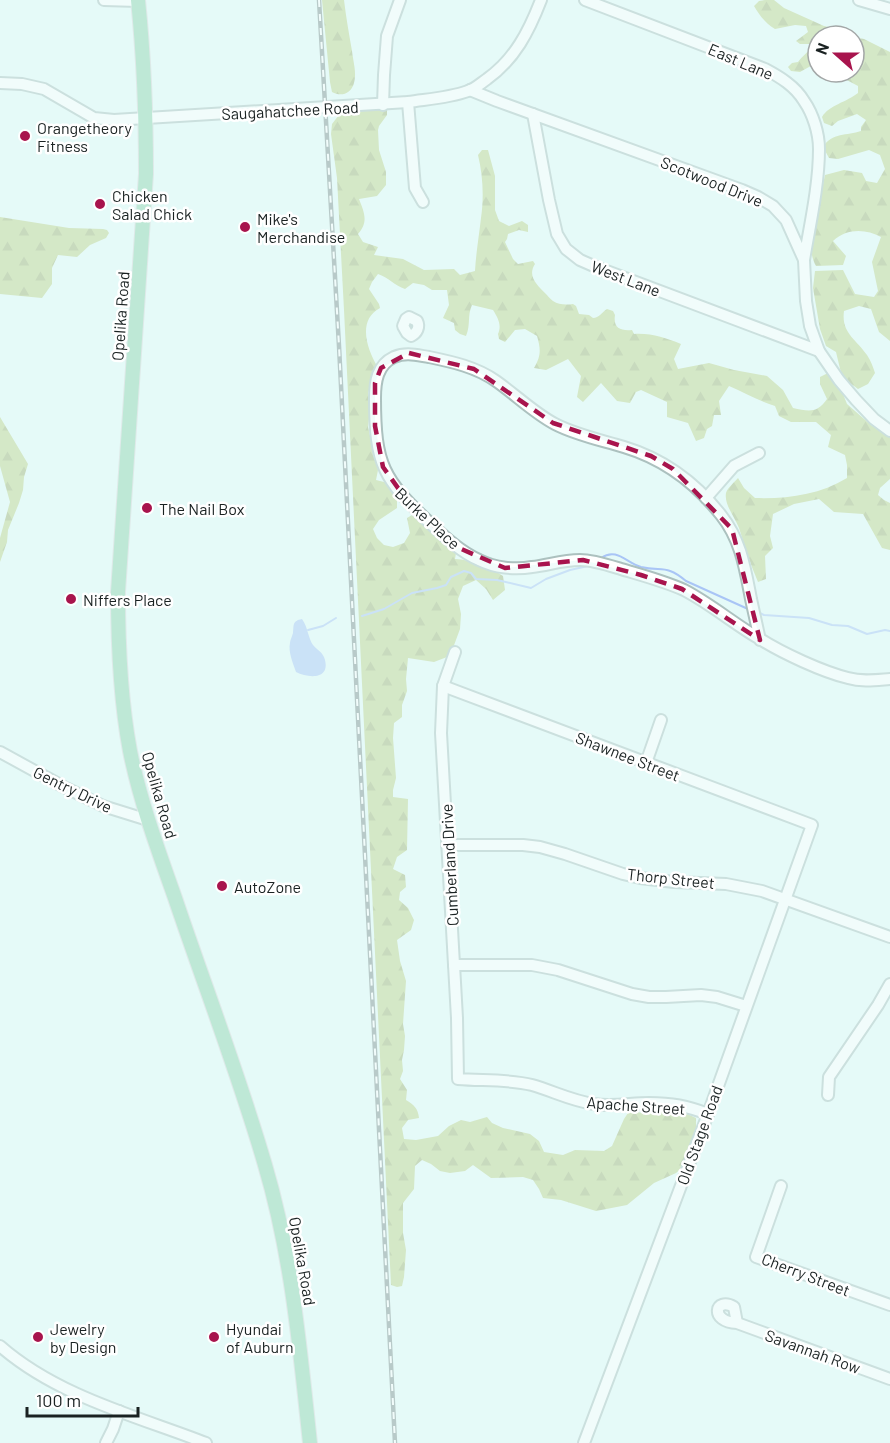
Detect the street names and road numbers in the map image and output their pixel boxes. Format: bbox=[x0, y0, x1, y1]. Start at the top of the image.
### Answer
street label: East Lane bbox=[706, 39, 776, 83]
street label: Saugahatchee Road bbox=[221, 97, 359, 123]
street label: Scotwood Drive bbox=[658, 152, 766, 210]
street label: West Lane bbox=[589, 256, 663, 300]
street label: Opelika Road bbox=[107, 271, 133, 361]
street label: Burke Place bbox=[392, 483, 464, 553]
street label: Shawnee Street bbox=[573, 727, 683, 785]
street label: Opelika Road bbox=[139, 749, 181, 841]
street label: Gentry Drive bbox=[31, 762, 115, 816]
street label: Cumberland Drive bbox=[436, 803, 462, 927]
street label: Thorp Street bbox=[626, 864, 716, 892]
street label: Old Stage Road bbox=[672, 1083, 726, 1187]
street label: Apache Street bbox=[586, 1092, 686, 1118]
street label: Opelika Road bbox=[286, 1215, 320, 1307]
street label: Cherry Street bbox=[759, 1248, 853, 1300]
street label: Savannah Row bbox=[763, 1325, 864, 1377]

